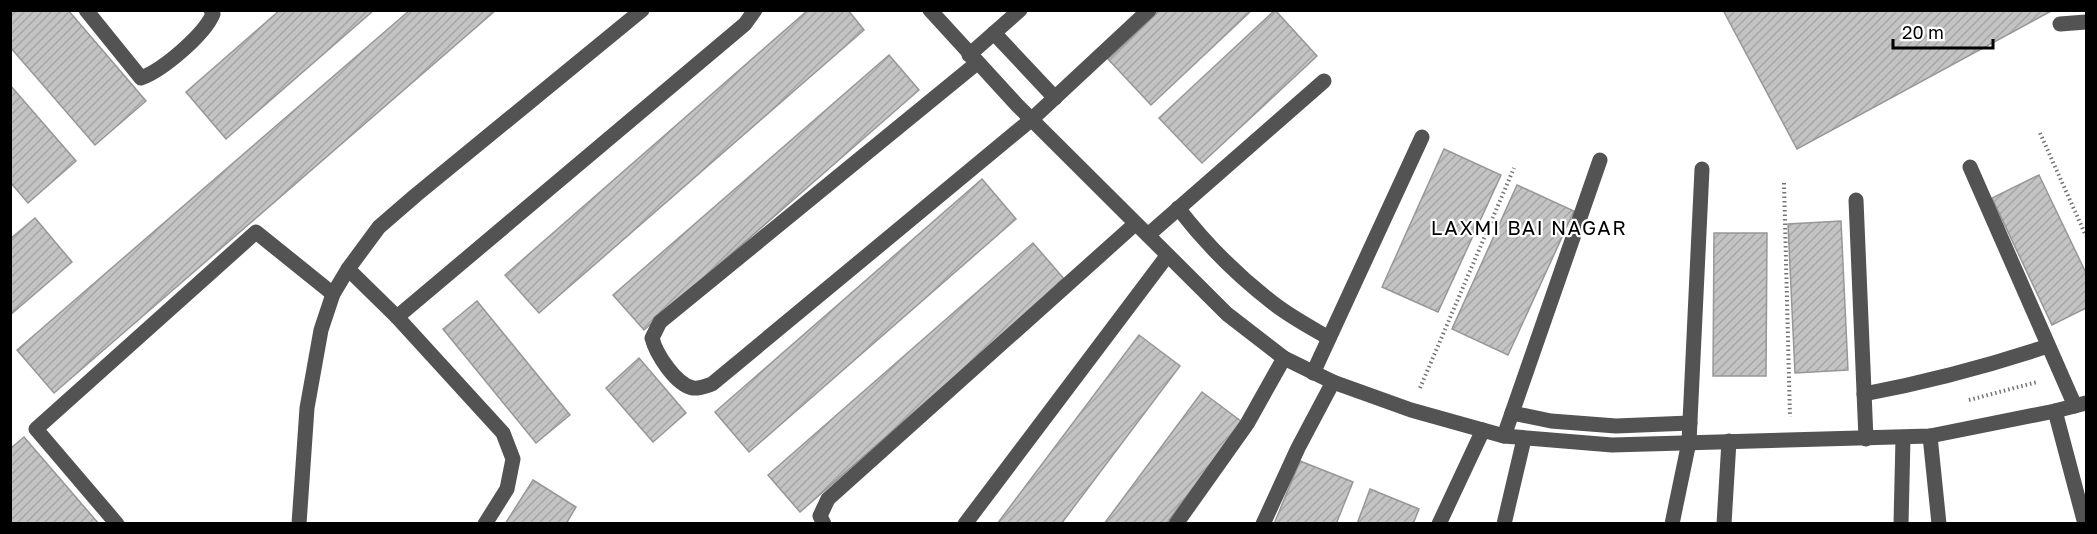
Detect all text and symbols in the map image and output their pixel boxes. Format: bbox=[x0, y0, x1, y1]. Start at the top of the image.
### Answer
scale bar bbox=[1893, 12, 1994, 50]
text: 20 m bbox=[1902, 21, 1944, 43]
district label: LAXMI BAI NAGAR bbox=[1431, 215, 1627, 239]

